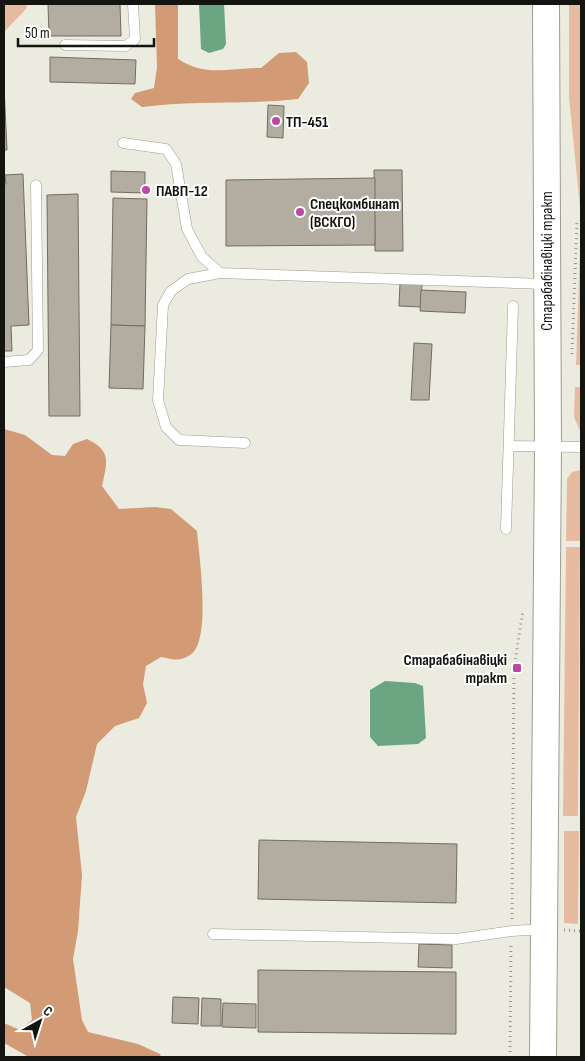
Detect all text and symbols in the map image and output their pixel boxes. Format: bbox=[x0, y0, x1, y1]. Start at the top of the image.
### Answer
scale bar bbox=[18, 15, 154, 47]
text: 50 m bbox=[25, 24, 50, 43]
place label: ТП-451 bbox=[286, 113, 329, 132]
marker: ТП-451 bbox=[270, 115, 282, 127]
place label: ПАВП-12 bbox=[156, 182, 208, 201]
marker: ПАВП-12 bbox=[140, 184, 152, 196]
street label: Старабабінавіцкі тракт bbox=[538, 191, 557, 331]
place label: Спецкомбинат (ВСКГО) bbox=[310, 195, 399, 232]
marker: Спецкомбинат (ВСКГО) bbox=[294, 206, 306, 218]
place label: Старабабінавіцкі тракт bbox=[403, 651, 507, 688]
marker: Старабабінавіцкі тракт bbox=[511, 662, 523, 674]
north arrow bbox=[15, 996, 65, 1046]
text: С bbox=[40, 1002, 56, 1020]

